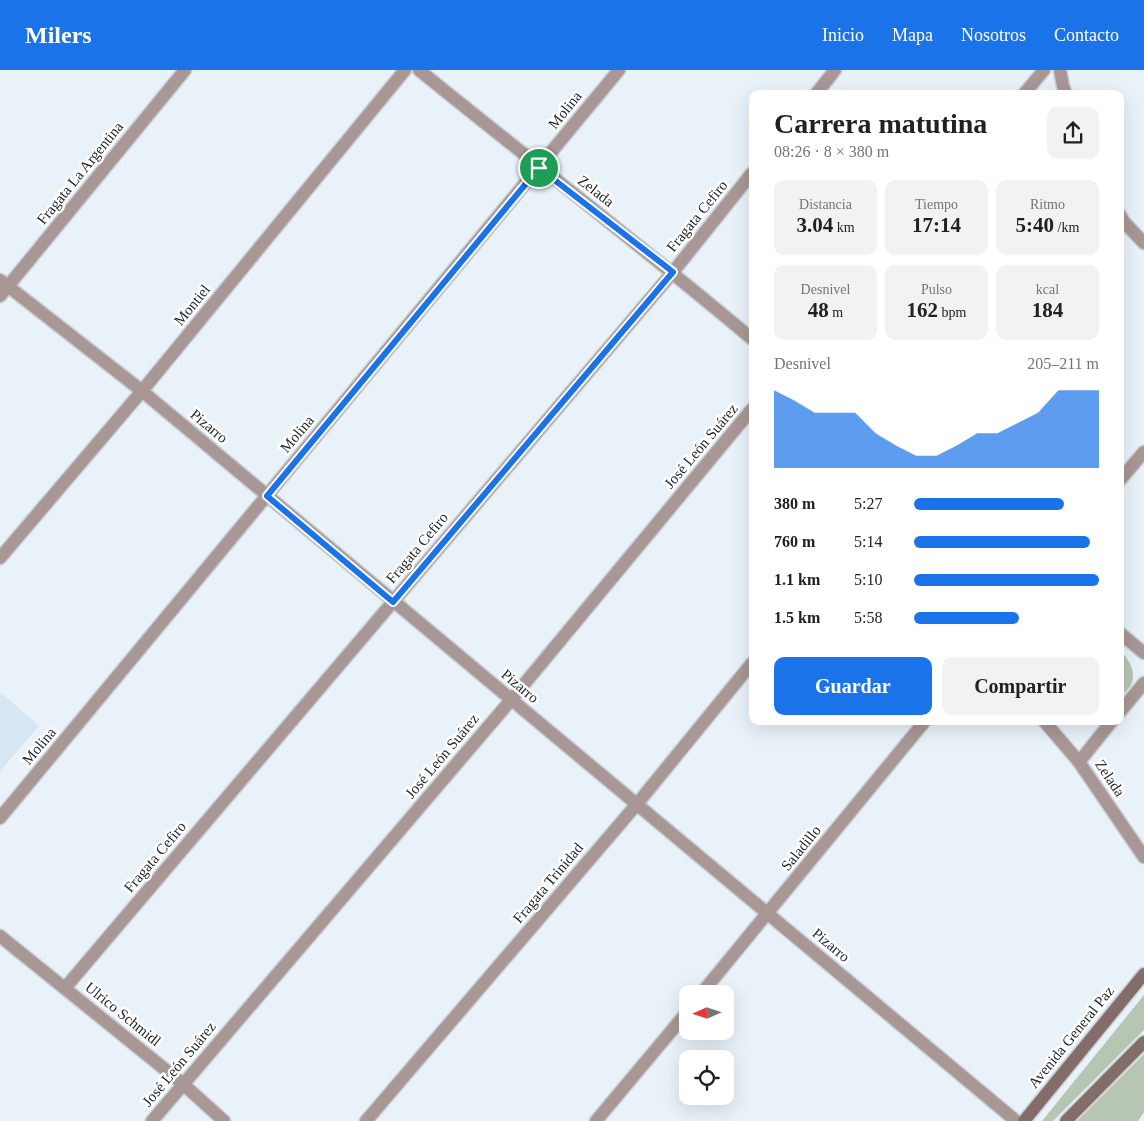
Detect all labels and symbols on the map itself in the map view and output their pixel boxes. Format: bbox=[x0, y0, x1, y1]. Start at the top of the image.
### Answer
street label: Molina bbox=[545, 88, 585, 132]
street label: Fragata La Argentina bbox=[34, 118, 126, 227]
pin bbox=[518, 147, 560, 189]
street label: Zelada bbox=[575, 172, 617, 210]
street label: Fragata Cefiro bbox=[663, 177, 731, 255]
street label: Montiel bbox=[171, 282, 213, 328]
street label: José León Suárez bbox=[661, 400, 741, 491]
street label: Pizarro bbox=[187, 406, 231, 446]
street label: Molina bbox=[277, 412, 317, 456]
street label: Fragata Cefiro bbox=[383, 510, 451, 586]
street label: Pizarro bbox=[498, 666, 542, 706]
street label: José León Suárez bbox=[402, 710, 482, 801]
street label: Molina bbox=[19, 724, 59, 768]
street label: Zelada bbox=[1092, 757, 1128, 800]
street label: Fragata Cefiro bbox=[121, 819, 189, 895]
street label: Saladillo bbox=[778, 822, 824, 874]
street label: Fragata Trinidad bbox=[510, 839, 586, 926]
street label: Pizarro bbox=[809, 925, 853, 965]
street label: Ulrico Schmidl bbox=[82, 979, 164, 1049]
street label: Avenida General Paz bbox=[1025, 983, 1117, 1091]
north arrow bbox=[679, 985, 734, 1040]
street label: José León Suárez bbox=[139, 1018, 219, 1109]

